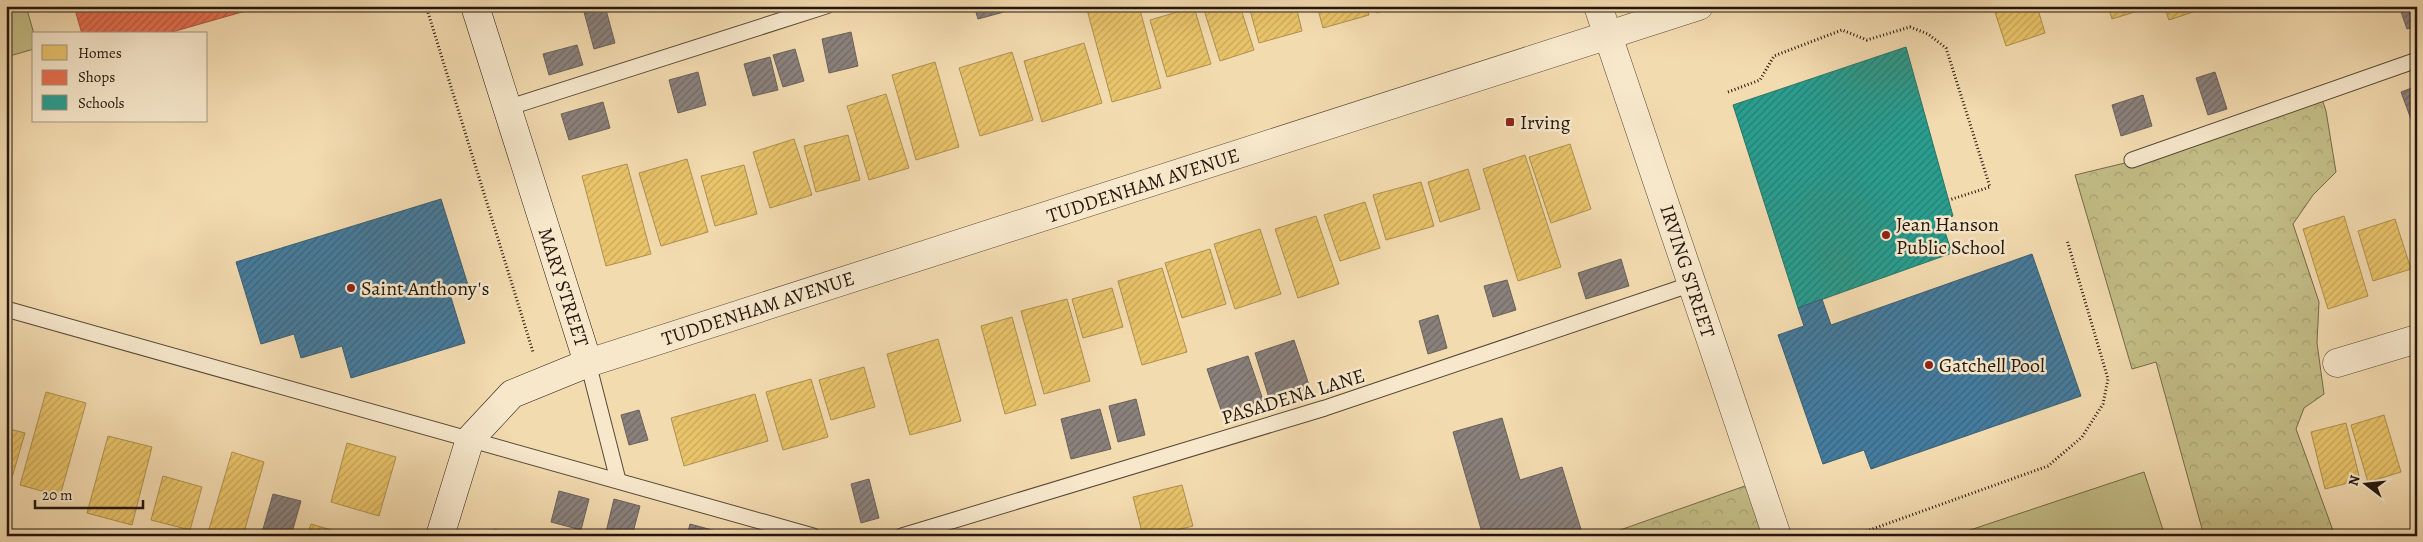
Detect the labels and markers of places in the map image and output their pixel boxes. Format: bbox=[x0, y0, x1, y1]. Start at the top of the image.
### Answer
place label: Irving bbox=[1520, 109, 1571, 136]
marker: Irving bbox=[1504, 116, 1516, 128]
place label: Jean Hanson Public School bbox=[1896, 211, 2005, 261]
marker: Jean Hanson Public School bbox=[1880, 229, 1892, 241]
place label: Saint Anthony's bbox=[361, 275, 489, 302]
marker: Saint Anthony's bbox=[345, 282, 357, 294]
place label: Gatchell Pool bbox=[1939, 352, 2045, 379]
marker: Gatchell Pool bbox=[1923, 359, 1935, 371]

